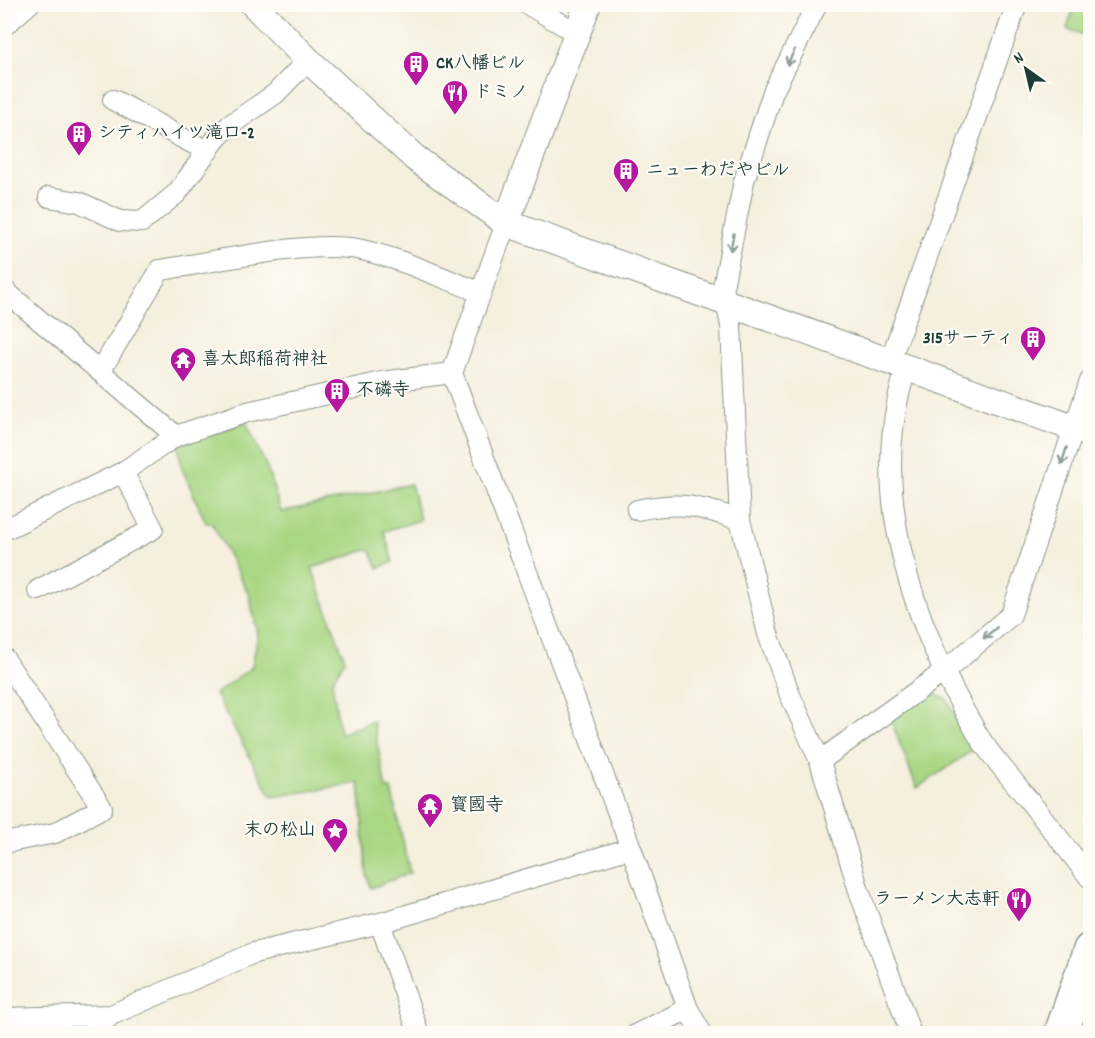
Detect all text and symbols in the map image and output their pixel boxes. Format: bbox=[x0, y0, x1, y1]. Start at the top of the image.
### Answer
north arrow bbox=[996, 39, 1056, 99]
one-way arrow bbox=[784, 47, 796, 65]
text: N bbox=[1009, 47, 1029, 70]
building icon: CK八幡ビル bbox=[401, 49, 431, 87]
place label: CK八幡ビル bbox=[436, 52, 525, 77]
restaurant icon: ドミノ bbox=[440, 78, 470, 116]
place label: ドミノ bbox=[474, 81, 528, 106]
building icon: シティハイツ滝口-2 bbox=[64, 119, 94, 157]
place label: シティハイツ滝口-2 bbox=[98, 122, 255, 147]
building icon: ニューわだやビル bbox=[611, 156, 641, 194]
place label: ニューわだやビル bbox=[646, 159, 789, 184]
one-way arrow bbox=[726, 232, 737, 251]
building icon: 315サーティ bbox=[1018, 324, 1048, 362]
place label: 315サーティ bbox=[923, 327, 1014, 352]
temple icon: 喜太郎稲荷神社 bbox=[168, 345, 198, 383]
place label: 喜太郎稲荷神社 bbox=[202, 348, 328, 373]
building icon: 不磷寺 bbox=[322, 376, 352, 414]
place label: 不磷寺 bbox=[356, 379, 410, 404]
one-way arrow bbox=[1058, 446, 1069, 465]
one-way arrow bbox=[982, 626, 998, 639]
temple icon: 寳國寺 bbox=[415, 791, 445, 829]
place label: 寳國寺 bbox=[450, 794, 504, 819]
place icon: 末の松山 bbox=[320, 816, 350, 854]
place label: 末の松山 bbox=[244, 819, 316, 844]
restaurant icon: ラーメン大志軒 bbox=[1004, 885, 1034, 923]
place label: ラーメン大志軒 bbox=[874, 888, 1000, 913]

